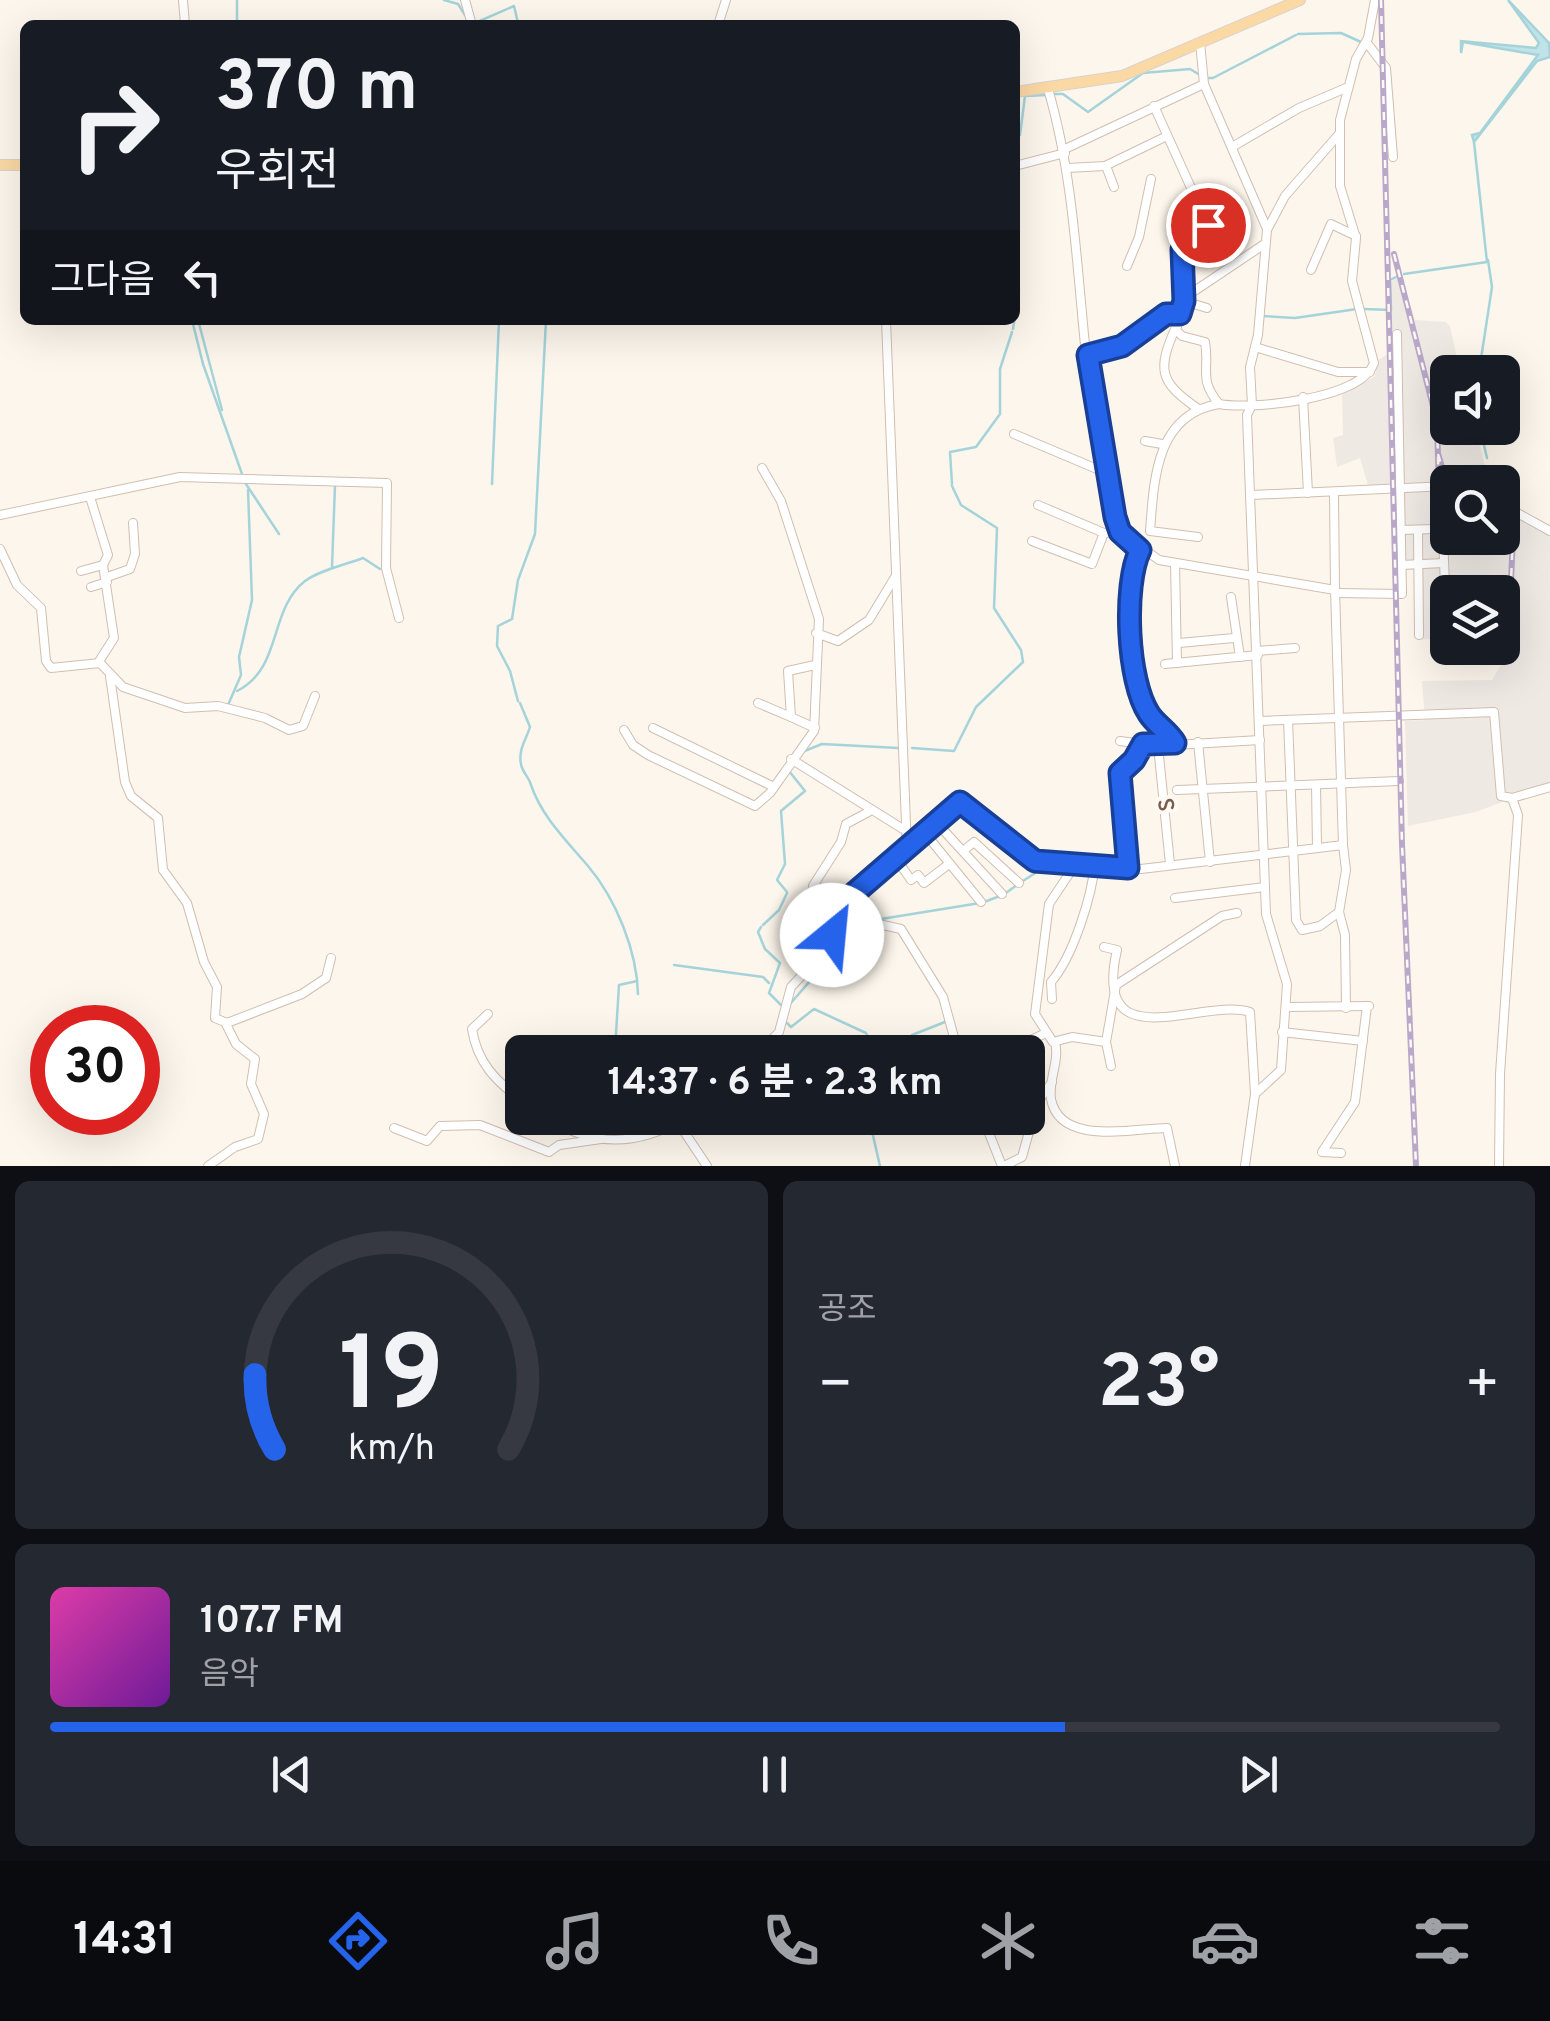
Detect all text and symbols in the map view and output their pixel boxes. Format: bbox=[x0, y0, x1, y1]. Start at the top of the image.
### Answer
text: 370 m bbox=[215, 46, 418, 135]
icon: right bbox=[50, 60, 180, 190]
text: 우회전 bbox=[215, 145, 339, 202]
pin bbox=[1166, 183, 1251, 268]
icon: arrive bbox=[1181, 198, 1236, 253]
icon: left bbox=[175, 250, 230, 305]
text: 그다음 bbox=[50, 258, 155, 307]
map controls bbox=[1430, 355, 1520, 665]
button: sound bbox=[1430, 355, 1520, 445]
button: search bbox=[1430, 465, 1520, 555]
button: layers bbox=[1430, 575, 1520, 665]
street label: s bbox=[1147, 795, 1186, 814]
position arrow bbox=[780, 883, 884, 987]
speed limit sign: 30 bbox=[30, 1005, 160, 1135]
text: 14:37 · 6 분 · 2.3 km bbox=[607, 1060, 943, 1109]
text: 공조 bbox=[818, 1291, 876, 1331]
text: 19 bbox=[338, 1315, 444, 1447]
text: 23° bbox=[1098, 1339, 1220, 1434]
text: − bbox=[818, 1352, 853, 1422]
text: + bbox=[1465, 1352, 1500, 1422]
text: km/h bbox=[348, 1427, 435, 1473]
text: 107.7 FM bbox=[200, 1598, 344, 1647]
text: 음악 bbox=[200, 1656, 259, 1696]
icon: previous bbox=[264, 1747, 319, 1802]
icon: pause bbox=[747, 1747, 802, 1802]
icon: next bbox=[1231, 1747, 1286, 1802]
icon: directions bbox=[323, 1906, 393, 1976]
icon: music bbox=[540, 1906, 610, 1976]
icon: phone bbox=[756, 1906, 826, 1976]
icon: climate bbox=[973, 1906, 1043, 1976]
icon: car bbox=[1190, 1906, 1260, 1976]
icon: filters bbox=[1407, 1906, 1477, 1976]
text: 14:31 bbox=[73, 1913, 176, 1970]

